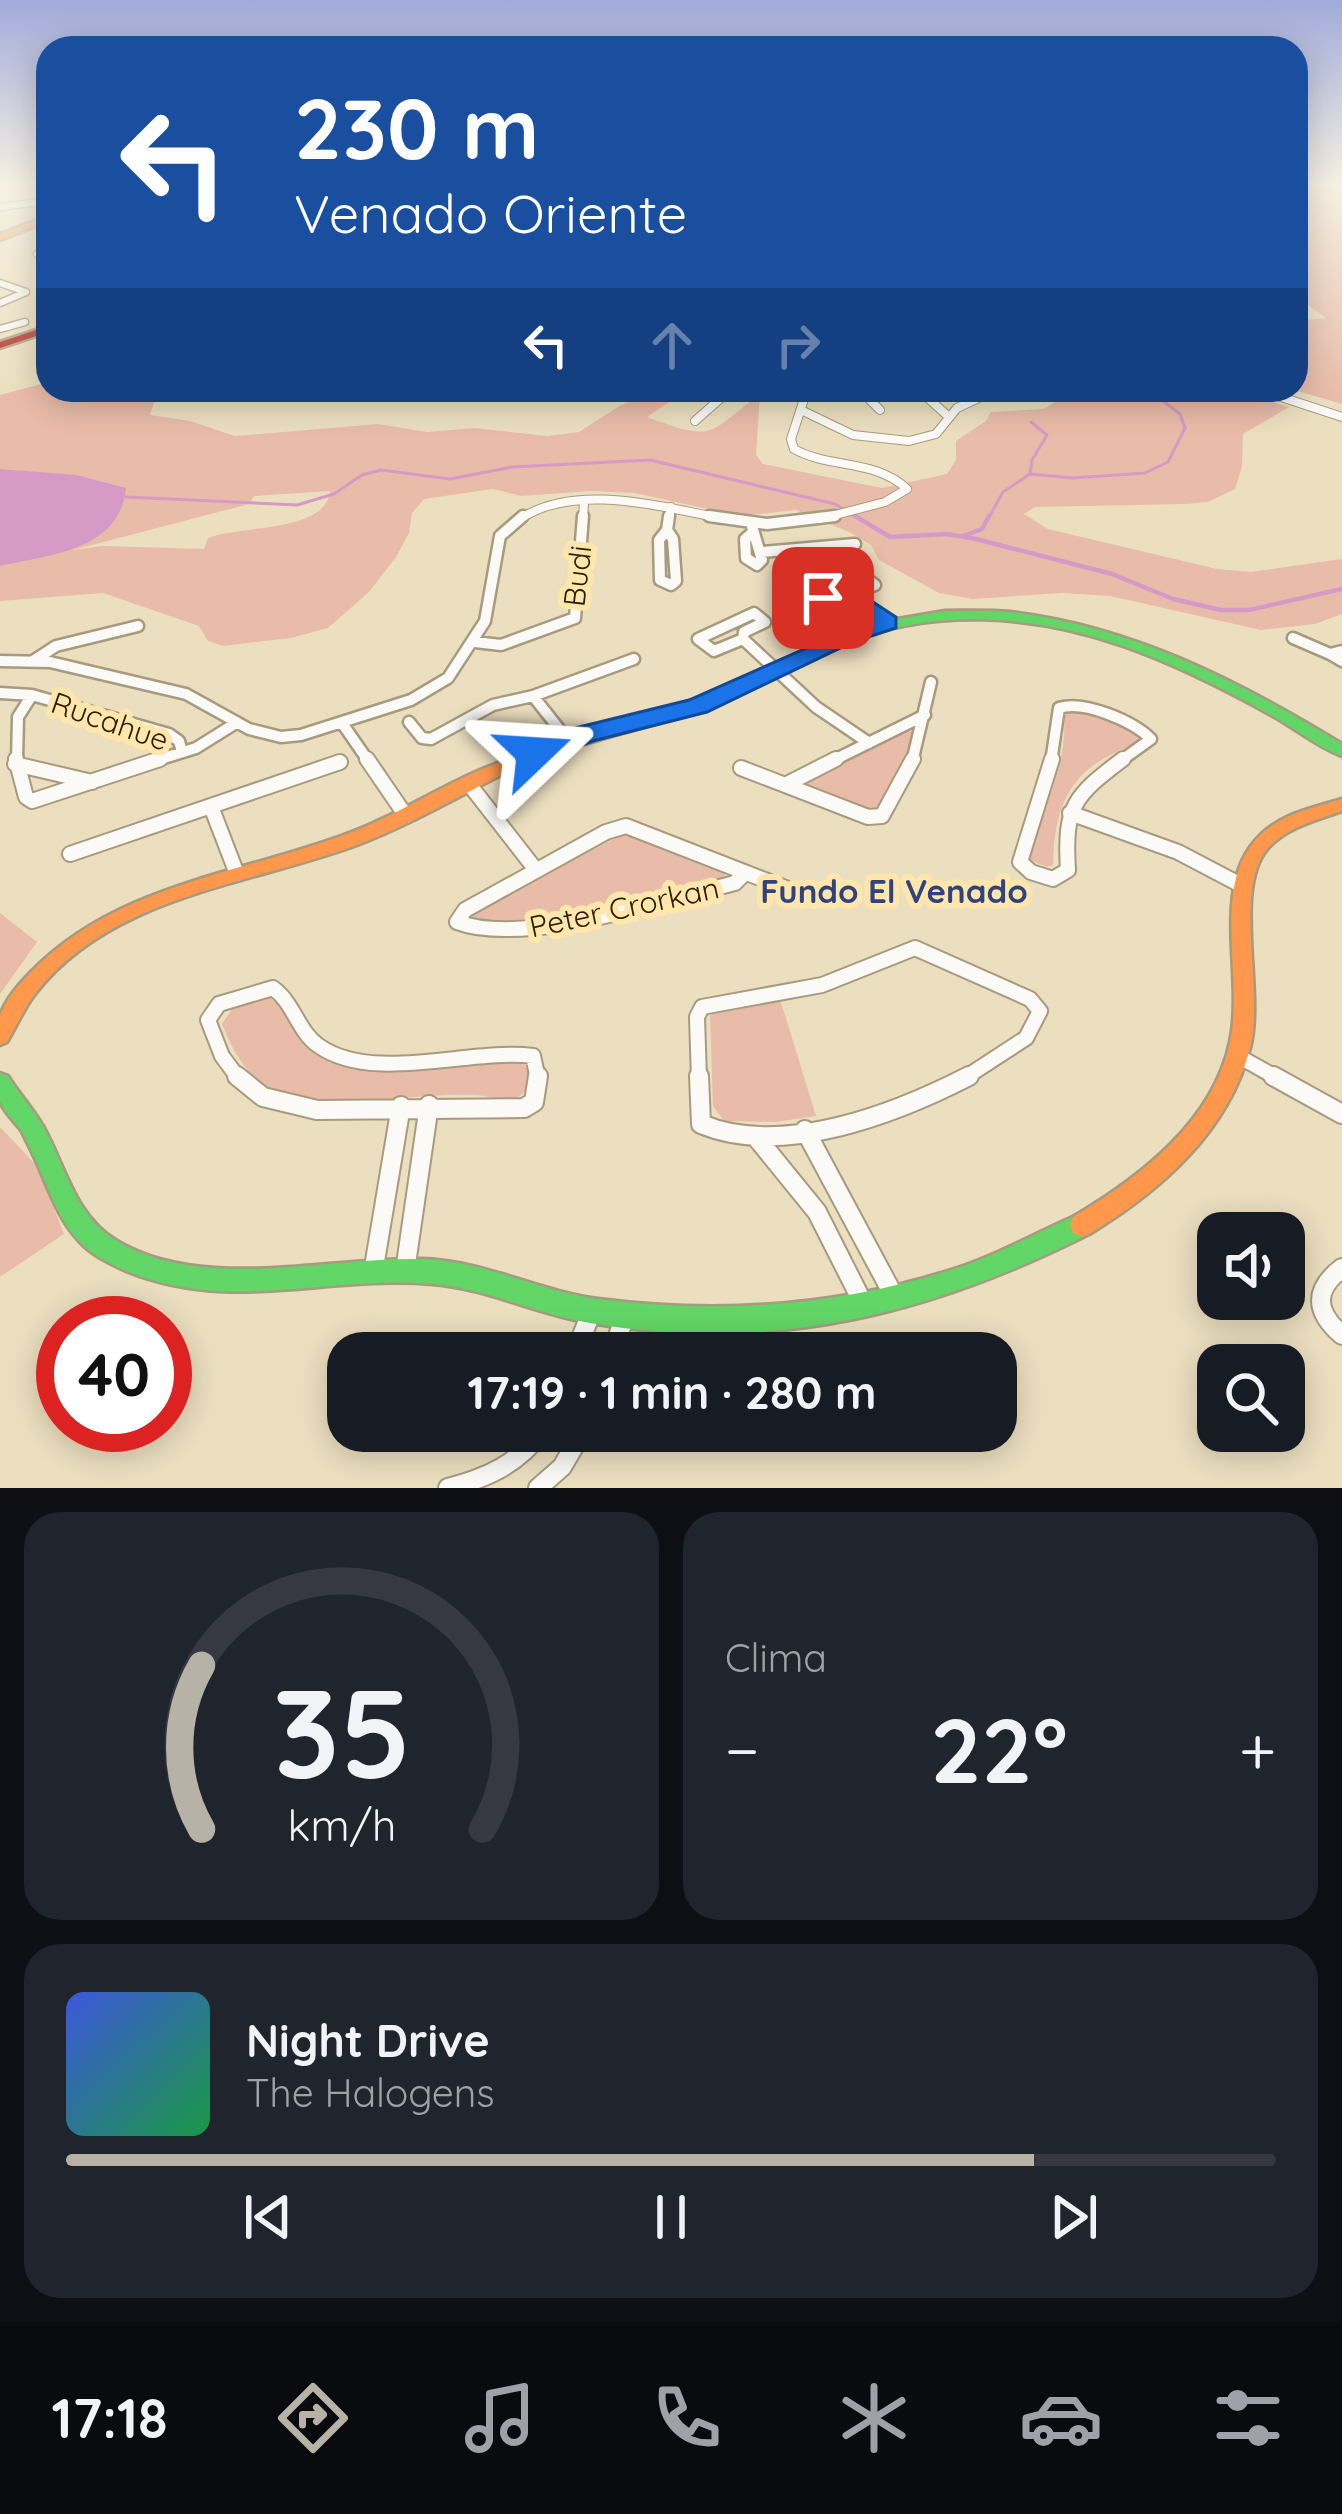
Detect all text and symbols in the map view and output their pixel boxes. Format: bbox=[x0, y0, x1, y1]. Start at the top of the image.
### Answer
text: 230 m bbox=[294, 75, 539, 180]
icon: left bbox=[96, 84, 252, 240]
text: Venado Oriente bbox=[294, 179, 687, 247]
icon: left bbox=[513, 312, 579, 378]
icon: ahead bbox=[639, 312, 705, 378]
icon: right bbox=[765, 312, 831, 378]
street label: Budi bbox=[554, 543, 600, 609]
pin bbox=[772, 547, 874, 649]
icon: arrive bbox=[790, 565, 856, 631]
street label: Rucahue bbox=[46, 683, 174, 759]
position arrow bbox=[471, 690, 597, 816]
street label: Peter Crorkan bbox=[526, 868, 722, 946]
district label: Fundo El Venado bbox=[760, 870, 1028, 911]
map controls bbox=[1197, 1212, 1305, 1452]
button: sound bbox=[1197, 1212, 1305, 1320]
speed limit sign: 40 bbox=[36, 1296, 192, 1452]
button: search bbox=[1197, 1344, 1305, 1452]
text: 17:19 · 1 min · 280 m bbox=[468, 1364, 876, 1420]
text: Clima bbox=[725, 1633, 827, 1682]
text: 35 bbox=[272, 1653, 411, 1809]
text: 22° bbox=[930, 1693, 1068, 1806]
text: − bbox=[725, 1708, 759, 1791]
text: + bbox=[1239, 1708, 1276, 1791]
text: km/h bbox=[287, 1798, 396, 1852]
text: Night Drive bbox=[246, 2012, 490, 2068]
text: The Halogens bbox=[246, 2068, 495, 2117]
icon: previous bbox=[235, 2184, 301, 2250]
icon: pause bbox=[638, 2184, 704, 2250]
icon: next bbox=[1041, 2184, 1107, 2250]
icon: directions bbox=[271, 2376, 355, 2460]
icon: music bbox=[458, 2376, 542, 2460]
icon: phone bbox=[645, 2376, 729, 2460]
icon: climate bbox=[832, 2376, 916, 2460]
icon: car bbox=[1019, 2376, 1103, 2460]
icon: filters bbox=[1206, 2376, 1290, 2460]
text: 17:18 bbox=[52, 2384, 168, 2452]

